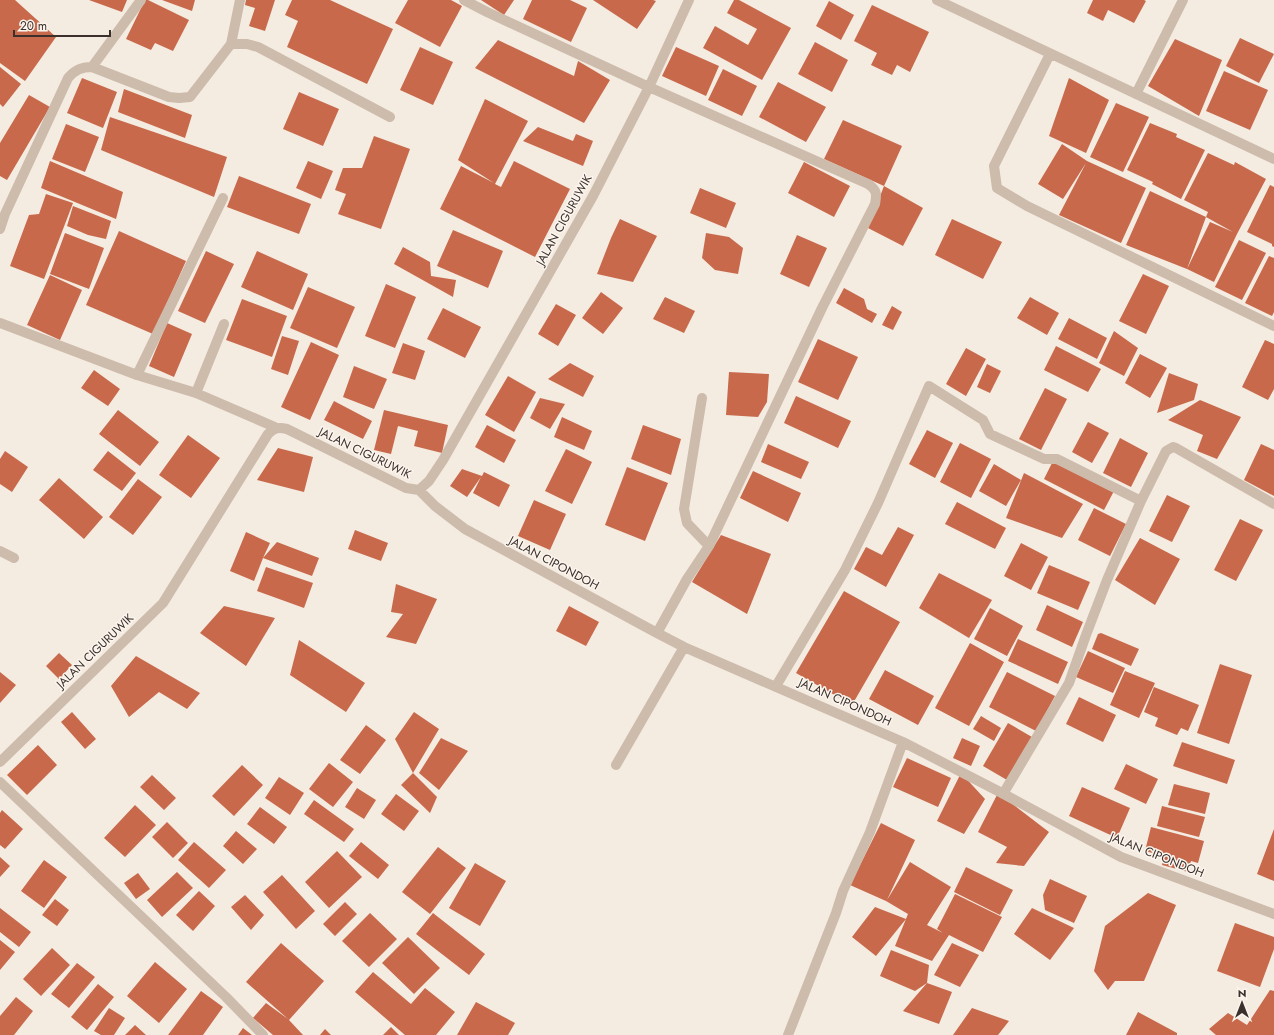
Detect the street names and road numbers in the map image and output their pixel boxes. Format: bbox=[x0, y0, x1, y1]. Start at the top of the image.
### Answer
street label: JALAN CIGURUWIK bbox=[531, 171, 597, 270]
street label: JALAN CIGURUWIK bbox=[314, 422, 415, 483]
street label: JALAN CIPONDOH bbox=[504, 531, 602, 594]
street label: JALAN CIGURUWIK bbox=[51, 609, 138, 694]
street label: JALAN CIPONDOH bbox=[794, 673, 894, 731]
street label: JALAN CIPONDOH bbox=[1105, 827, 1207, 882]

